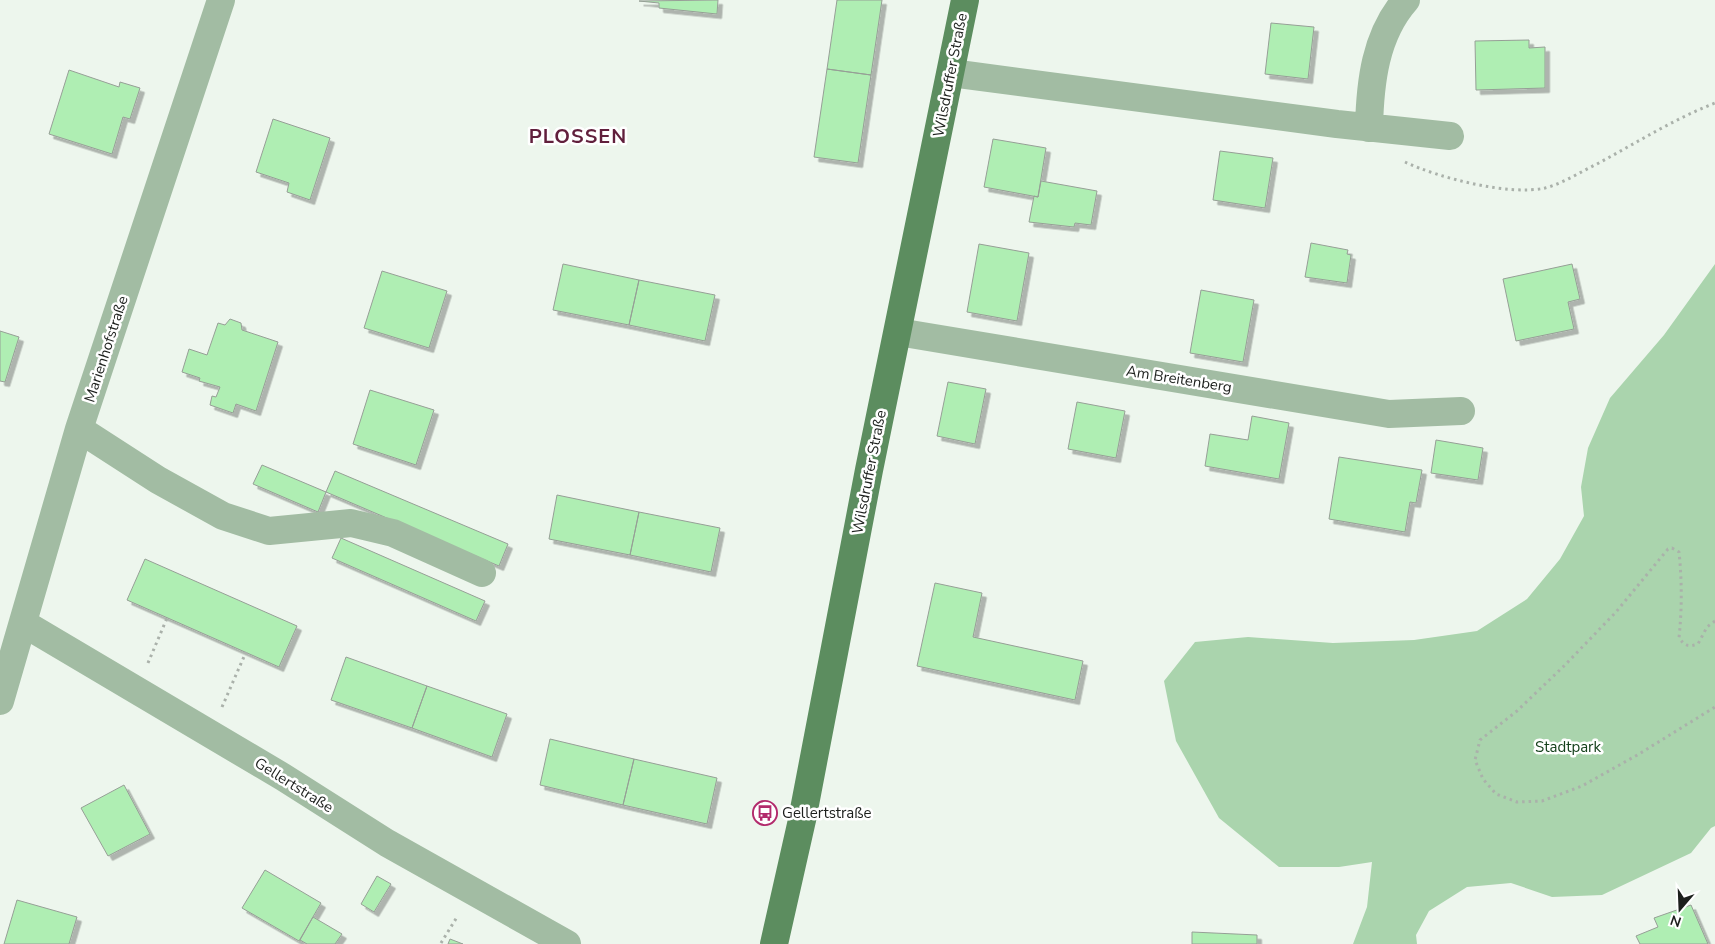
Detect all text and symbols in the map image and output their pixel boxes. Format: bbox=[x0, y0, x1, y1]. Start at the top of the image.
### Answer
street label: Wilsdruffer Straße bbox=[928, 11, 972, 139]
district label: PLOSSEN bbox=[529, 123, 627, 150]
street label: Marienhofstraße bbox=[79, 293, 133, 405]
street label: Am Breitenberg bbox=[1125, 361, 1233, 397]
street label: Wilsdruffer Straße bbox=[847, 408, 891, 536]
park label: Stadtpark bbox=[1535, 737, 1601, 757]
street label: Gellertstraße bbox=[251, 753, 337, 817]
bus stop icon: Gellertstraße bbox=[752, 800, 778, 826]
place label: Gellertstraße bbox=[782, 803, 872, 823]
north arrow bbox=[1655, 884, 1705, 934]
text: N bbox=[1668, 910, 1684, 932]

